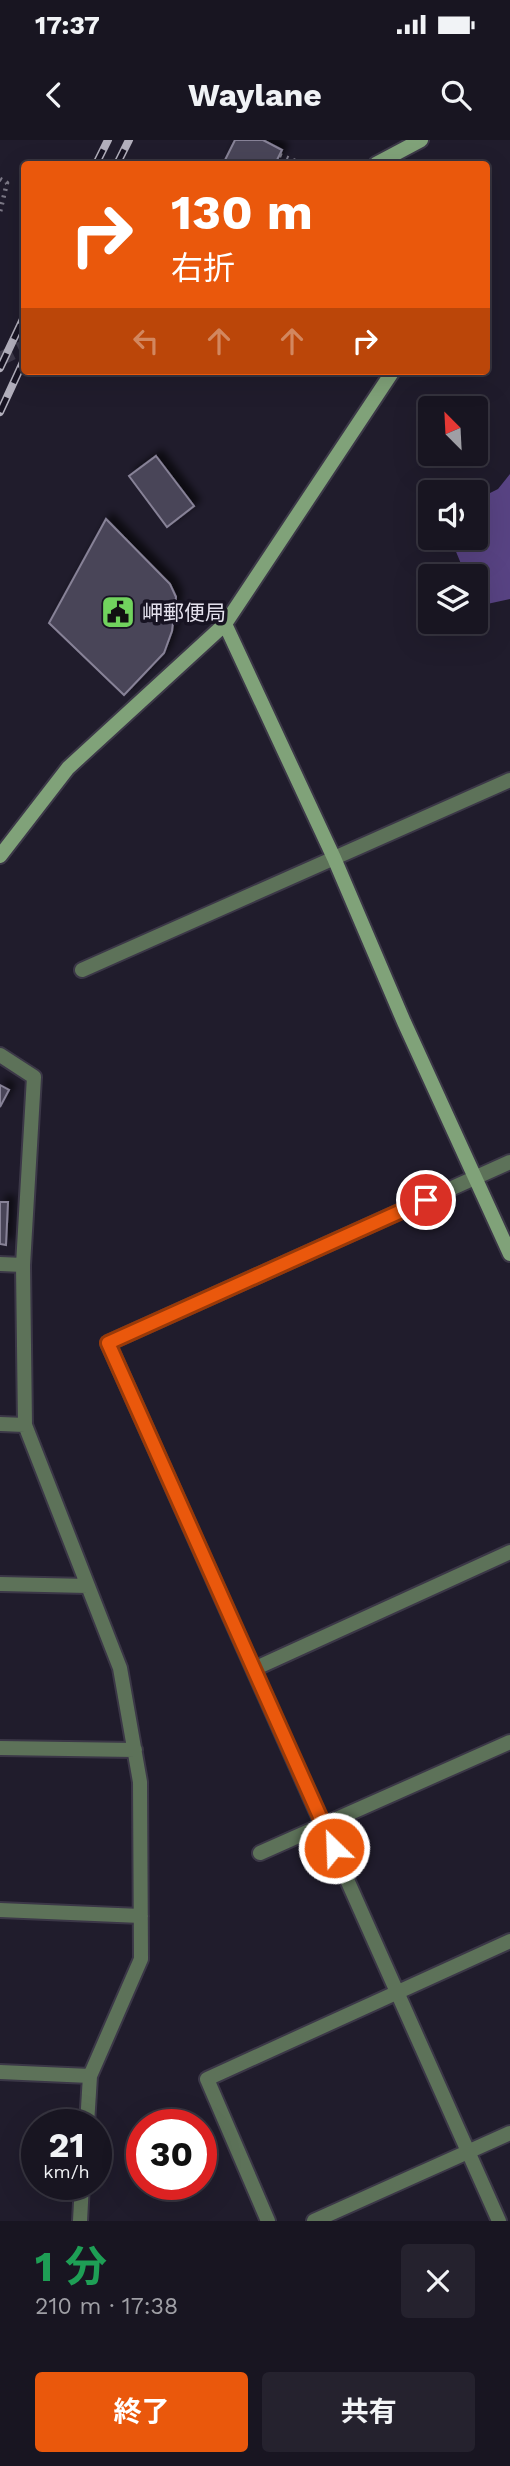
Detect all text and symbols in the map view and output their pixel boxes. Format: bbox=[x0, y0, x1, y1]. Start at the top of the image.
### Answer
text: 17:37 bbox=[35, 10, 100, 40]
icon: back bbox=[35, 76, 73, 114]
text: Waylane bbox=[188, 76, 322, 114]
icon: search bbox=[437, 76, 475, 114]
text: 130 m bbox=[171, 183, 313, 241]
icon: right bbox=[56, 189, 147, 280]
text: 右折 bbox=[171, 249, 235, 287]
icon: left bbox=[127, 322, 165, 360]
icon: ahead bbox=[200, 322, 238, 360]
icon: ahead bbox=[273, 322, 311, 360]
icon: right bbox=[346, 322, 384, 360]
north arrow bbox=[418, 396, 488, 466]
map controls bbox=[418, 396, 488, 634]
button: sound bbox=[418, 480, 488, 550]
button: layers bbox=[418, 564, 488, 634]
public building icon: 岬郵便局 bbox=[99, 593, 137, 631]
place label: 岬郵便局 bbox=[142, 600, 226, 625]
pin bbox=[396, 1170, 456, 1230]
icon: arrive bbox=[407, 1181, 445, 1219]
position arrow bbox=[297, 1811, 371, 1885]
speed limit sign: 30 bbox=[126, 2109, 217, 2200]
text: 21 bbox=[49, 2124, 84, 2166]
text: km/h bbox=[43, 2161, 90, 2182]
text: 1 分 bbox=[35, 2242, 107, 2291]
button: close bbox=[401, 2244, 475, 2318]
text: 210 m · 17:38 bbox=[35, 2293, 178, 2320]
button: 終了 bbox=[35, 2372, 248, 2452]
button: 共有 bbox=[262, 2372, 475, 2452]

